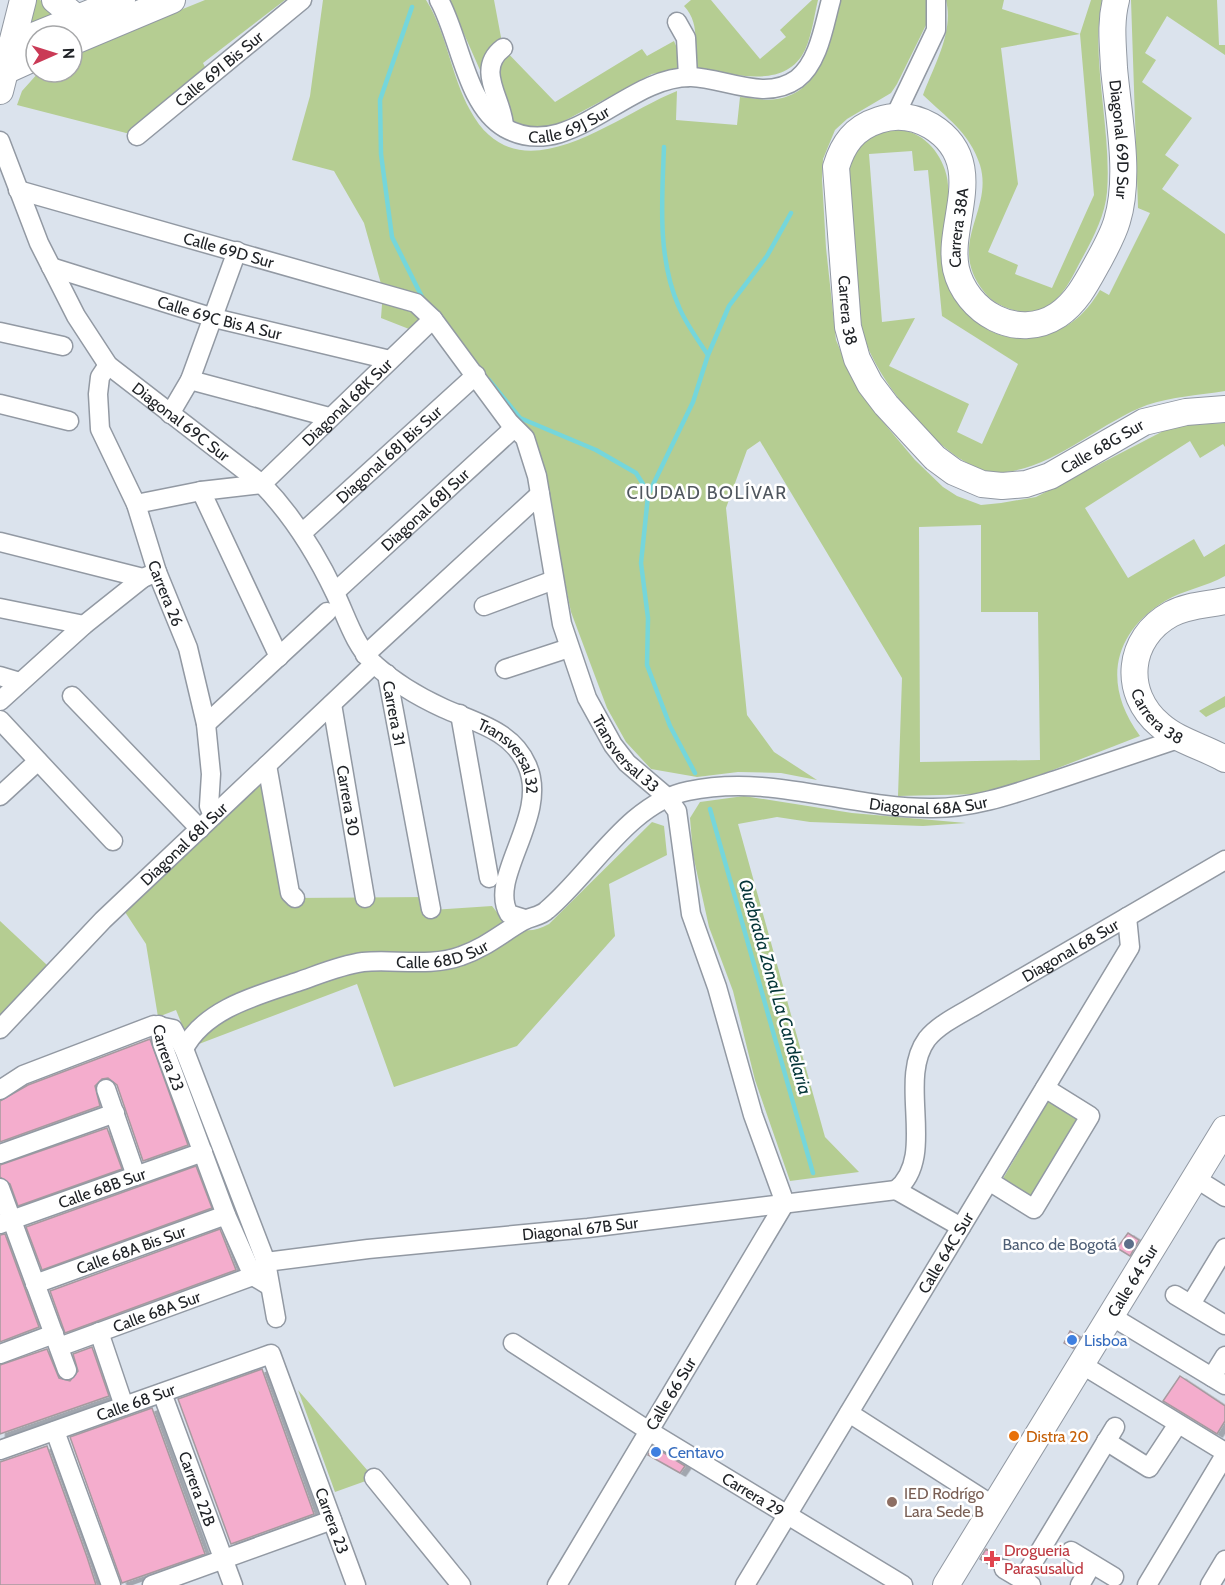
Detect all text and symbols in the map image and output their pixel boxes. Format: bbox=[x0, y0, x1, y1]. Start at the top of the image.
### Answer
north arrow bbox=[24, 24, 84, 84]
street label: Calle 69I Bis Sur bbox=[171, 26, 267, 110]
text: N bbox=[59, 47, 78, 59]
street label: Diagonal 69D Sur bbox=[1106, 79, 1133, 201]
street label: Calle 69J Sur bbox=[528, 101, 613, 146]
street label: Carrera 38A bbox=[945, 187, 972, 269]
street label: Calle 69D Sur bbox=[181, 228, 277, 272]
street label: Carrera 38 bbox=[835, 275, 862, 347]
street label: Calle 69C Bis A Sur bbox=[155, 291, 284, 343]
street label: Diagonal 68K Sur bbox=[298, 354, 397, 450]
street label: Diagonal 69C Sur bbox=[129, 378, 234, 466]
street label: Diagonal 68J Bis Sur bbox=[332, 401, 446, 507]
street label: Calle 68G Sur bbox=[1057, 414, 1148, 478]
street label: Diagonal 68J Sur bbox=[377, 464, 474, 555]
district label: CIUDAD BOLÍVAR bbox=[626, 482, 788, 504]
street label: Carrera 26 bbox=[144, 558, 188, 629]
street label: Carrera 31 bbox=[379, 679, 410, 747]
street label: Carrera 38 bbox=[1127, 686, 1187, 748]
street label: Transversal 33 bbox=[589, 711, 663, 796]
street label: Transversal 32 bbox=[475, 714, 542, 794]
street label: Carrera 30 bbox=[333, 764, 364, 838]
street label: Diagonal 68A Sur bbox=[868, 792, 990, 818]
street label: Diagonal 68I Sur bbox=[136, 798, 232, 889]
water label: Quebrada Zonal La Candelaria bbox=[734, 877, 816, 1097]
street label: Diagonal 68 Sur bbox=[1018, 914, 1123, 986]
street label: Calle 68D Sur bbox=[396, 935, 492, 972]
street label: Carrera 23 bbox=[150, 1023, 188, 1093]
street label: Calle 68B Sur bbox=[55, 1163, 149, 1212]
street label: Calle 64C Sur bbox=[914, 1208, 978, 1297]
street label: Diagonal 67B Sur bbox=[521, 1212, 640, 1244]
street label: Calle 68A Bis Sur bbox=[74, 1221, 189, 1278]
place label: Banco de Bogotá bbox=[1003, 1235, 1117, 1254]
marker: Banco de Bogotá bbox=[1122, 1237, 1136, 1251]
street label: Calle 64 Sur bbox=[1103, 1240, 1162, 1320]
street label: Calle 68A Sur bbox=[110, 1286, 204, 1336]
place label: Lisboa bbox=[1084, 1331, 1128, 1350]
marker: Lisboa bbox=[1065, 1333, 1079, 1347]
street label: Calle 66 Sur bbox=[642, 1353, 701, 1434]
street label: Calle 68 Sur bbox=[94, 1379, 178, 1425]
place label: Distra 20 bbox=[1026, 1427, 1089, 1446]
marker: Distra 20 bbox=[1007, 1429, 1021, 1443]
place label: Centavo bbox=[668, 1443, 724, 1462]
marker: Centavo bbox=[649, 1445, 663, 1459]
street label: Carrera 22B bbox=[175, 1449, 220, 1529]
street label: Carrera 29 bbox=[719, 1468, 788, 1520]
place label: IED Rodrígo Lara Sede B bbox=[904, 1484, 985, 1521]
street label: Carrera 23 bbox=[311, 1485, 353, 1556]
marker: IED Rodrígo Lara Sede B bbox=[885, 1495, 899, 1509]
place label: Drogueria Parasusalud bbox=[1004, 1541, 1084, 1578]
marker: Drogueria Parasusalud bbox=[985, 1552, 999, 1566]

